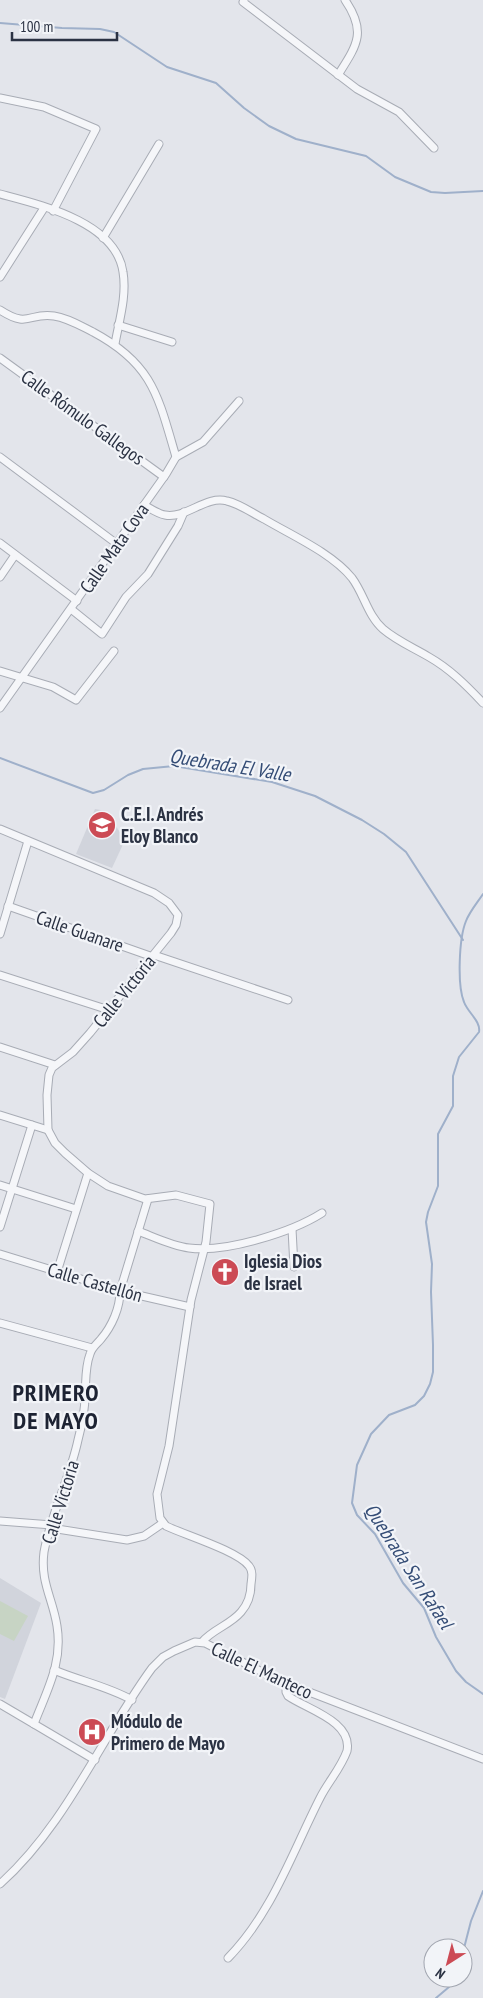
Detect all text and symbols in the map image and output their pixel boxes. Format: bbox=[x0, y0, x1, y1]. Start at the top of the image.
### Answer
scale bar bbox=[12, 10, 118, 42]
text: 100 m bbox=[20, 17, 53, 36]
street label: Calle Rómulo Gallegos bbox=[16, 364, 150, 470]
street label: Calle Mata Cova bbox=[74, 498, 154, 598]
water label: Quebrada El Valle bbox=[168, 743, 294, 788]
place label: C.E.I. Andrés Eloy Blanco bbox=[121, 802, 204, 848]
school or university icon: C.E.I. Andrés Eloy Blanco bbox=[87, 810, 117, 840]
street label: Calle Guanare bbox=[33, 905, 127, 957]
street label: Calle Victoria bbox=[88, 950, 160, 1032]
place label: Iglesia Dios de Israel bbox=[244, 1249, 322, 1295]
street label: Calle Castellón bbox=[45, 1257, 145, 1307]
church icon: Iglesia Dios de Israel bbox=[210, 1257, 240, 1287]
district label: PRIMERO DE MAYO bbox=[12, 1377, 100, 1436]
street label: Calle Victoria bbox=[36, 1457, 84, 1547]
water label: Quebrada San Rafael bbox=[359, 1498, 460, 1636]
street label: Calle El Manteco bbox=[208, 1636, 316, 1704]
place label: Módulo de Primero de Mayo bbox=[111, 1709, 225, 1755]
hospital icon: Módulo de Primero de Mayo bbox=[77, 1717, 107, 1747]
north arrow bbox=[423, 1938, 473, 1988]
text: N bbox=[432, 1964, 449, 1983]

